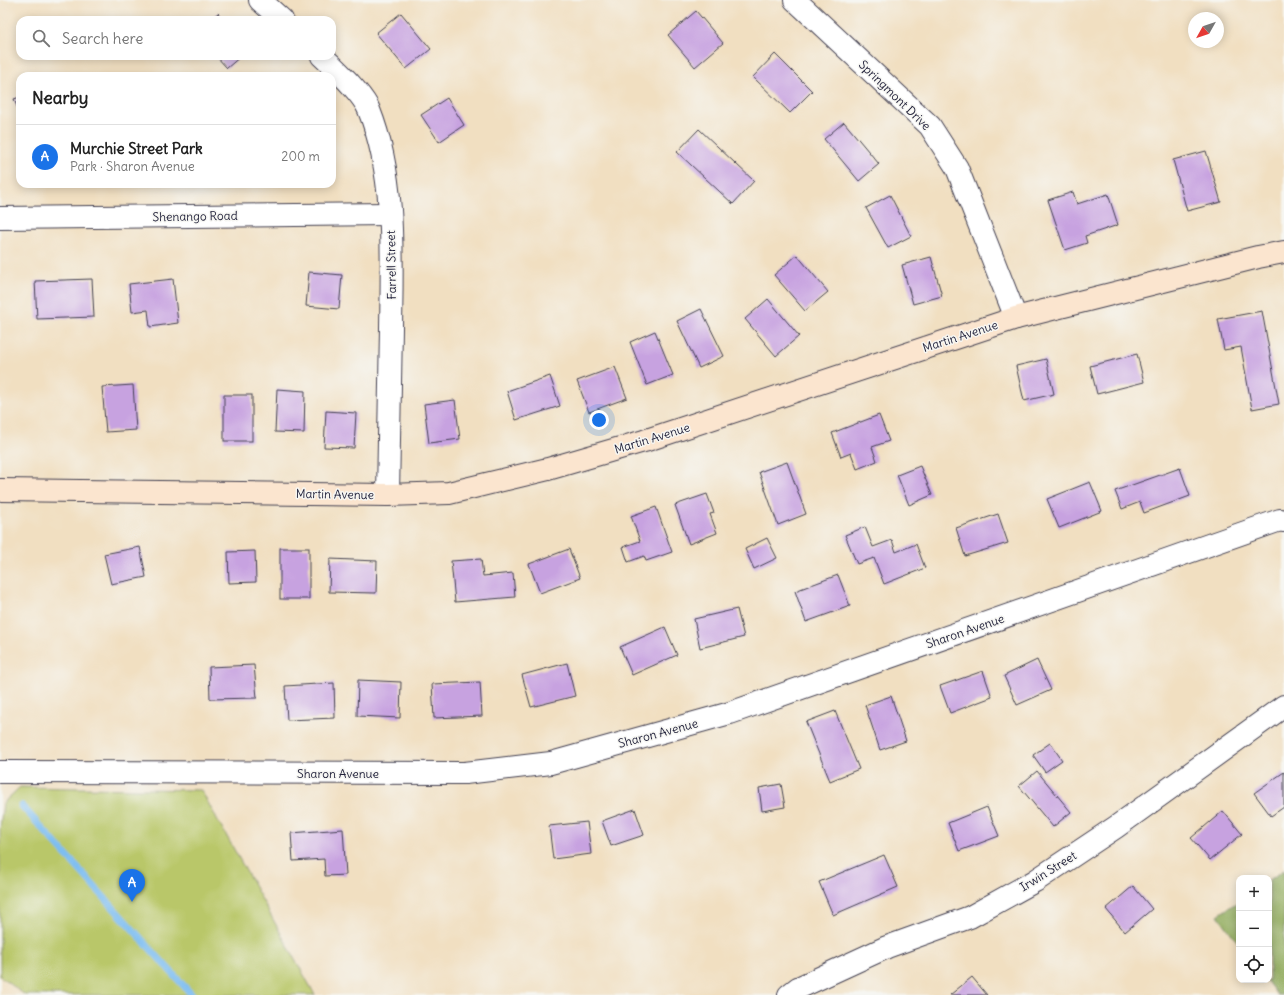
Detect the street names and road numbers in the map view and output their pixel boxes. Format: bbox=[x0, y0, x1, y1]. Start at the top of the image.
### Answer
street label: Springmont Drive bbox=[856, 57, 934, 133]
street label: Shenango Road bbox=[152, 208, 238, 224]
street label: Farrell Street bbox=[383, 230, 399, 300]
street label: Martin Avenue bbox=[921, 317, 999, 355]
street label: Martin Avenue bbox=[612, 419, 692, 457]
street label: Martin Avenue bbox=[296, 486, 374, 502]
street label: Sharon Avenue bbox=[924, 611, 1006, 651]
street label: Sharon Avenue bbox=[616, 715, 700, 751]
street label: Sharon Avenue bbox=[297, 766, 379, 781]
street label: Irwin Street bbox=[1017, 848, 1079, 894]

